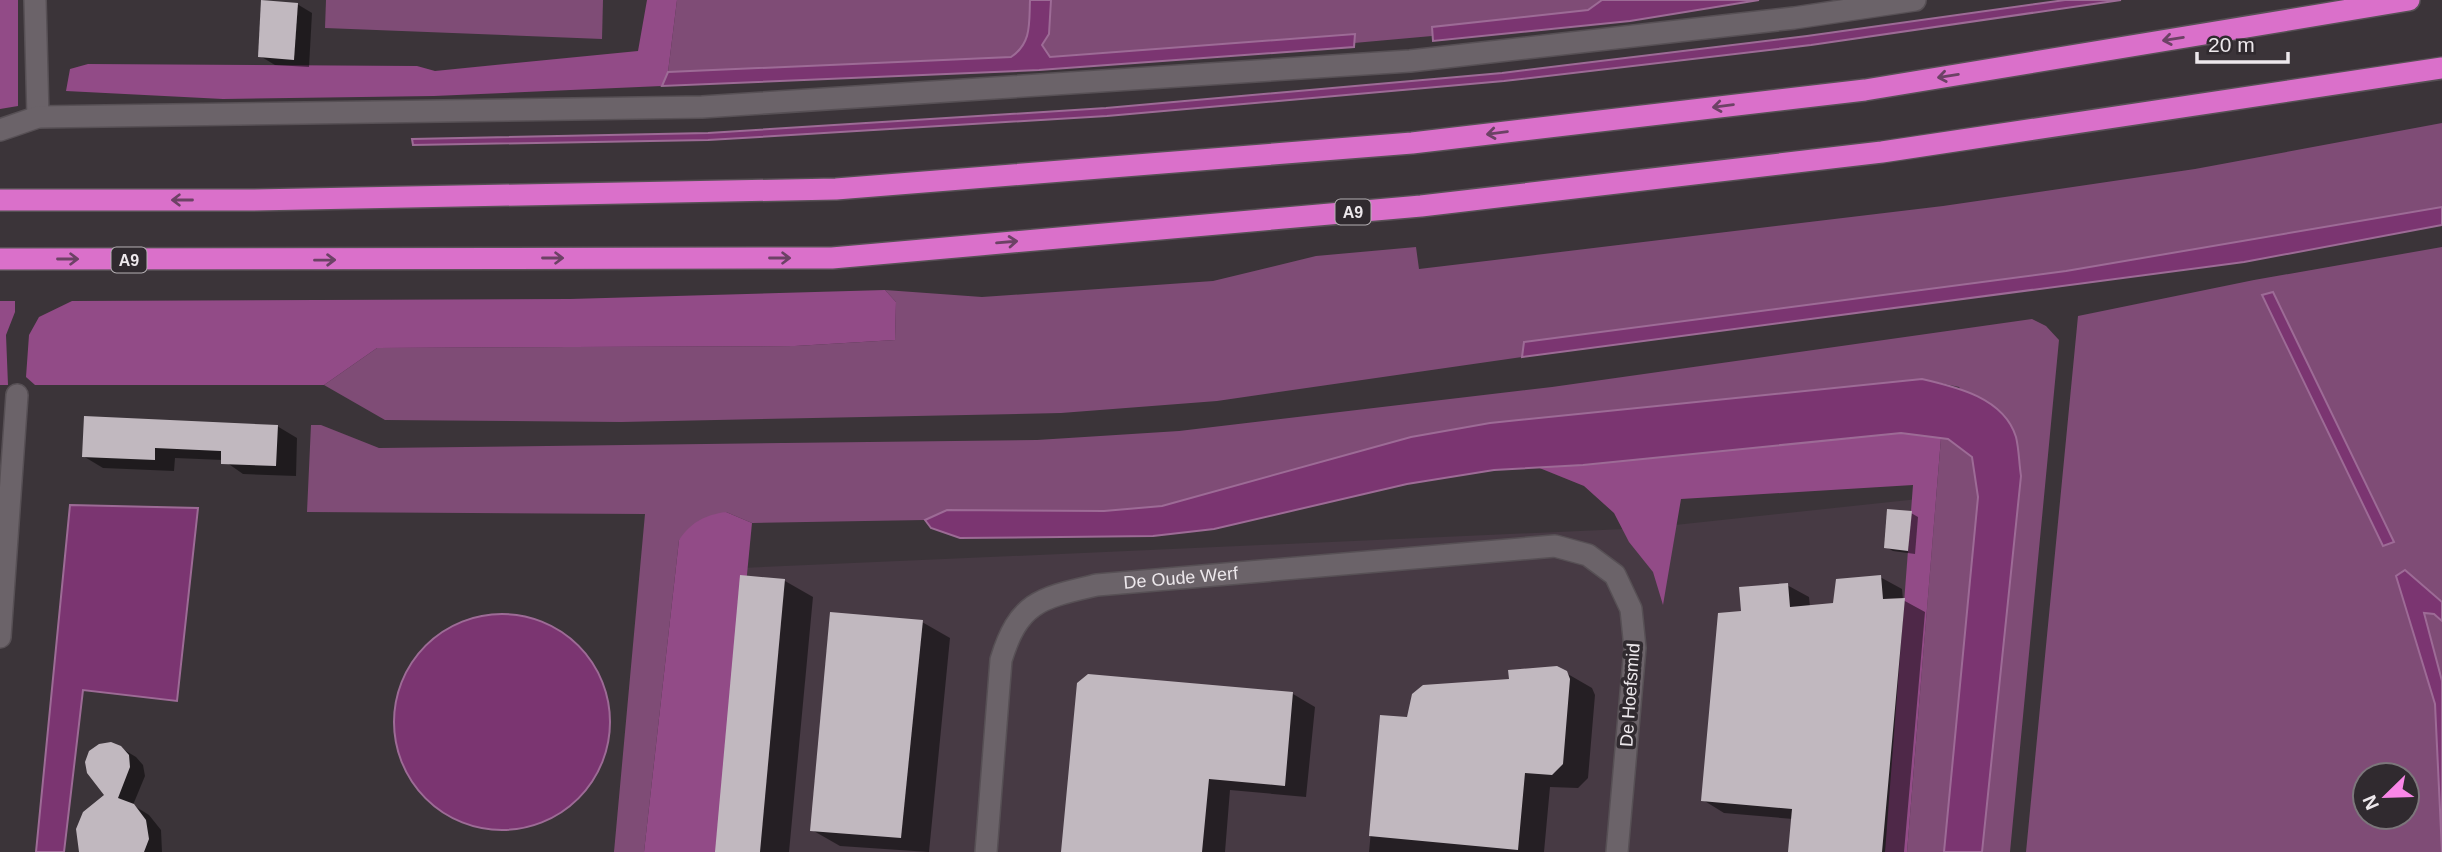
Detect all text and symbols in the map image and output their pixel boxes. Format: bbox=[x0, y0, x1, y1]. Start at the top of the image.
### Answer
scale bar bbox=[2197, 21, 2288, 65]
one-way arrow bbox=[2162, 33, 2185, 46]
text: 20 m bbox=[2208, 33, 2255, 56]
one-way arrow bbox=[1938, 70, 1960, 83]
one-way arrow bbox=[1712, 100, 1735, 113]
one-way arrow bbox=[1486, 127, 1509, 140]
one-way arrow bbox=[171, 193, 194, 207]
road number: A9 bbox=[1336, 200, 1370, 224]
one-way arrow bbox=[995, 235, 1018, 248]
road number: A9 bbox=[111, 248, 146, 272]
one-way arrow bbox=[541, 251, 564, 264]
one-way arrow bbox=[769, 251, 792, 265]
one-way arrow bbox=[56, 252, 79, 266]
one-way arrow bbox=[314, 253, 337, 266]
street label: De Oude Werf bbox=[1123, 563, 1240, 593]
street label: De Hoefsmid bbox=[1616, 642, 1644, 748]
north arrow bbox=[2351, 761, 2421, 831]
text: N bbox=[2358, 792, 2383, 813]

